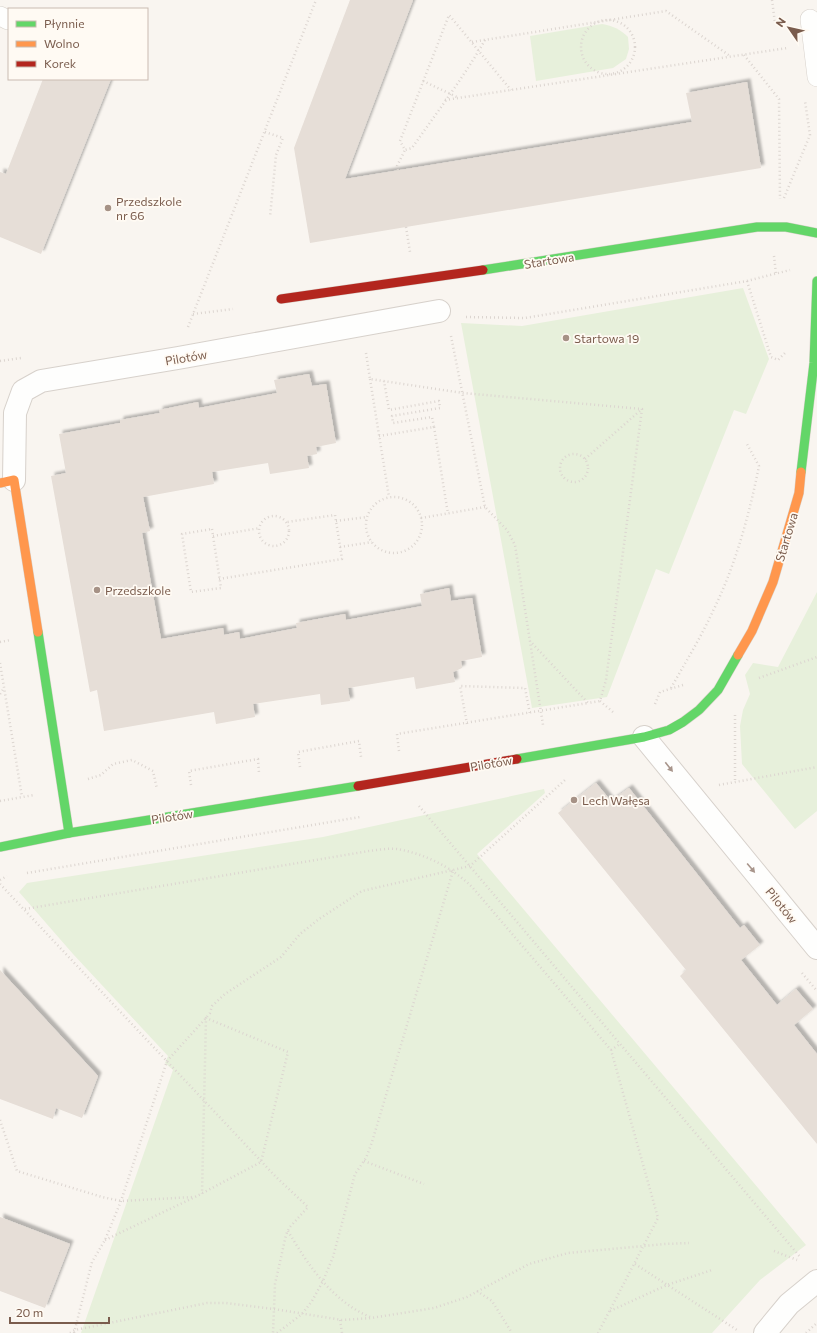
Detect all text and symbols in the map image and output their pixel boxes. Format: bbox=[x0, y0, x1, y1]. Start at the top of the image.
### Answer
legend bbox=[8, 8, 148, 80]
north arrow bbox=[769, 8, 809, 48]
text: N bbox=[773, 15, 788, 29]
text: Płynnie bbox=[44, 16, 85, 30]
text: Wolno bbox=[44, 36, 80, 50]
text: Korek bbox=[44, 56, 77, 70]
place label: Przedszkole nr 66 bbox=[116, 194, 182, 222]
marker: Przedszkole nr 66 bbox=[103, 203, 113, 213]
street label: Startowa bbox=[523, 249, 575, 271]
place label: Startowa 19 bbox=[574, 331, 639, 345]
marker: Startowa 19 bbox=[561, 333, 571, 343]
street label: Pilotów bbox=[164, 346, 208, 368]
street label: Startowa bbox=[772, 511, 800, 563]
place label: Przedszkole bbox=[105, 583, 171, 597]
marker: Przedszkole bbox=[92, 585, 102, 595]
street label: Pilotów bbox=[469, 752, 513, 774]
one-way arrow bbox=[664, 762, 673, 773]
place label: Lech Wałęsa bbox=[582, 793, 650, 807]
marker: Lech Wałęsa bbox=[569, 795, 579, 805]
street label: Pilotów bbox=[150, 806, 194, 826]
one-way arrow bbox=[747, 862, 756, 873]
street label: Pilotów bbox=[763, 884, 801, 926]
scale bar bbox=[10, 1299, 109, 1325]
text: 20 m bbox=[16, 1305, 43, 1319]

